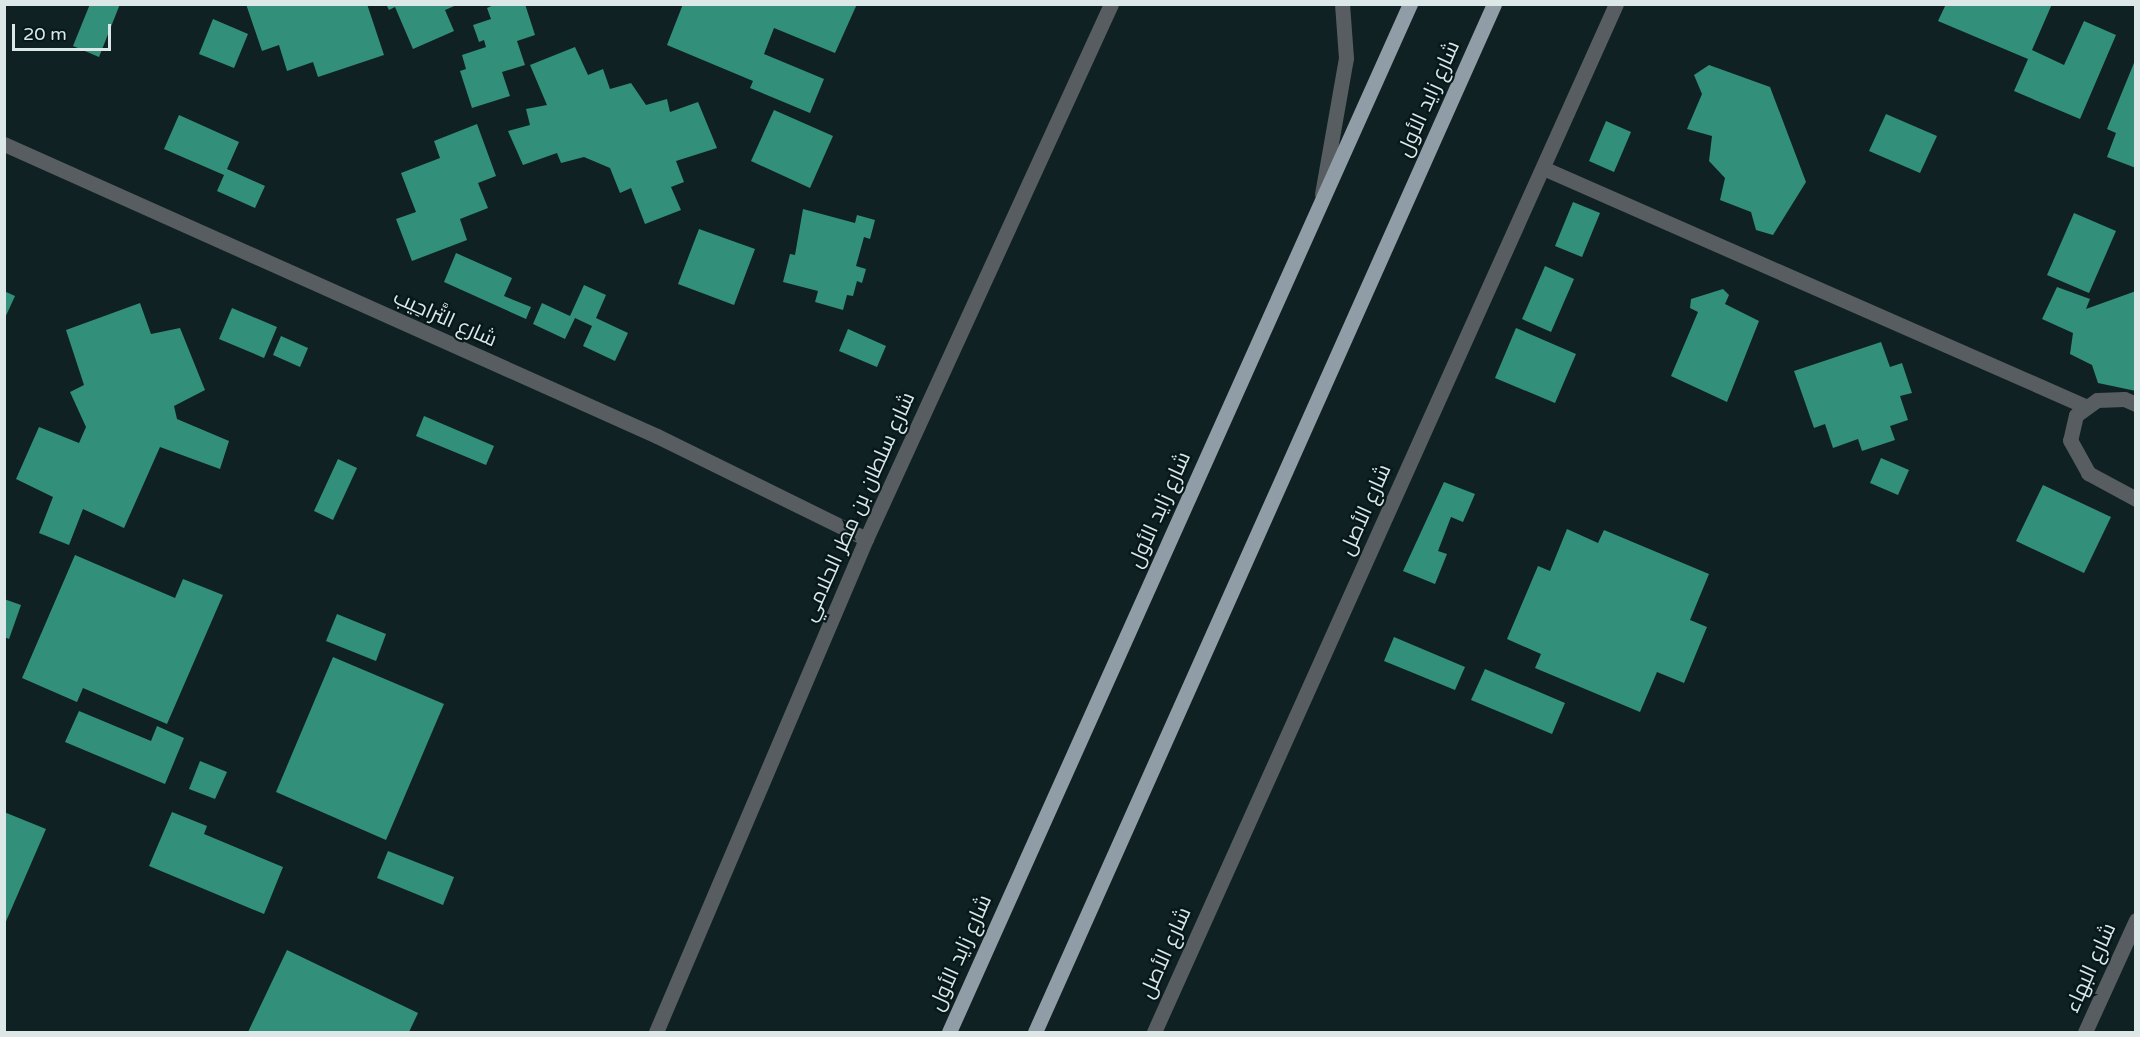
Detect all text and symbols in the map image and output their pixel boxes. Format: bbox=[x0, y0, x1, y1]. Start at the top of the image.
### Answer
scale bar bbox=[15, 12, 114, 50]
text: 20 m bbox=[23, 23, 67, 45]
street label: شارع زايد الأول bbox=[1392, 37, 1466, 161]
street label: شارع التَّراحِيب bbox=[389, 285, 501, 353]
street label: شارع سلطان بن مطر الحلامي bbox=[797, 388, 921, 626]
street label: شارع زايد الأول bbox=[1123, 448, 1197, 572]
street label: شارع الأصل bbox=[1335, 460, 1397, 560]
street label: شارع زايد الأول bbox=[924, 891, 998, 1015]
street label: شارع الأصل bbox=[1135, 903, 1197, 1003]
street label: شارع البهاء bbox=[2060, 919, 2122, 1017]

